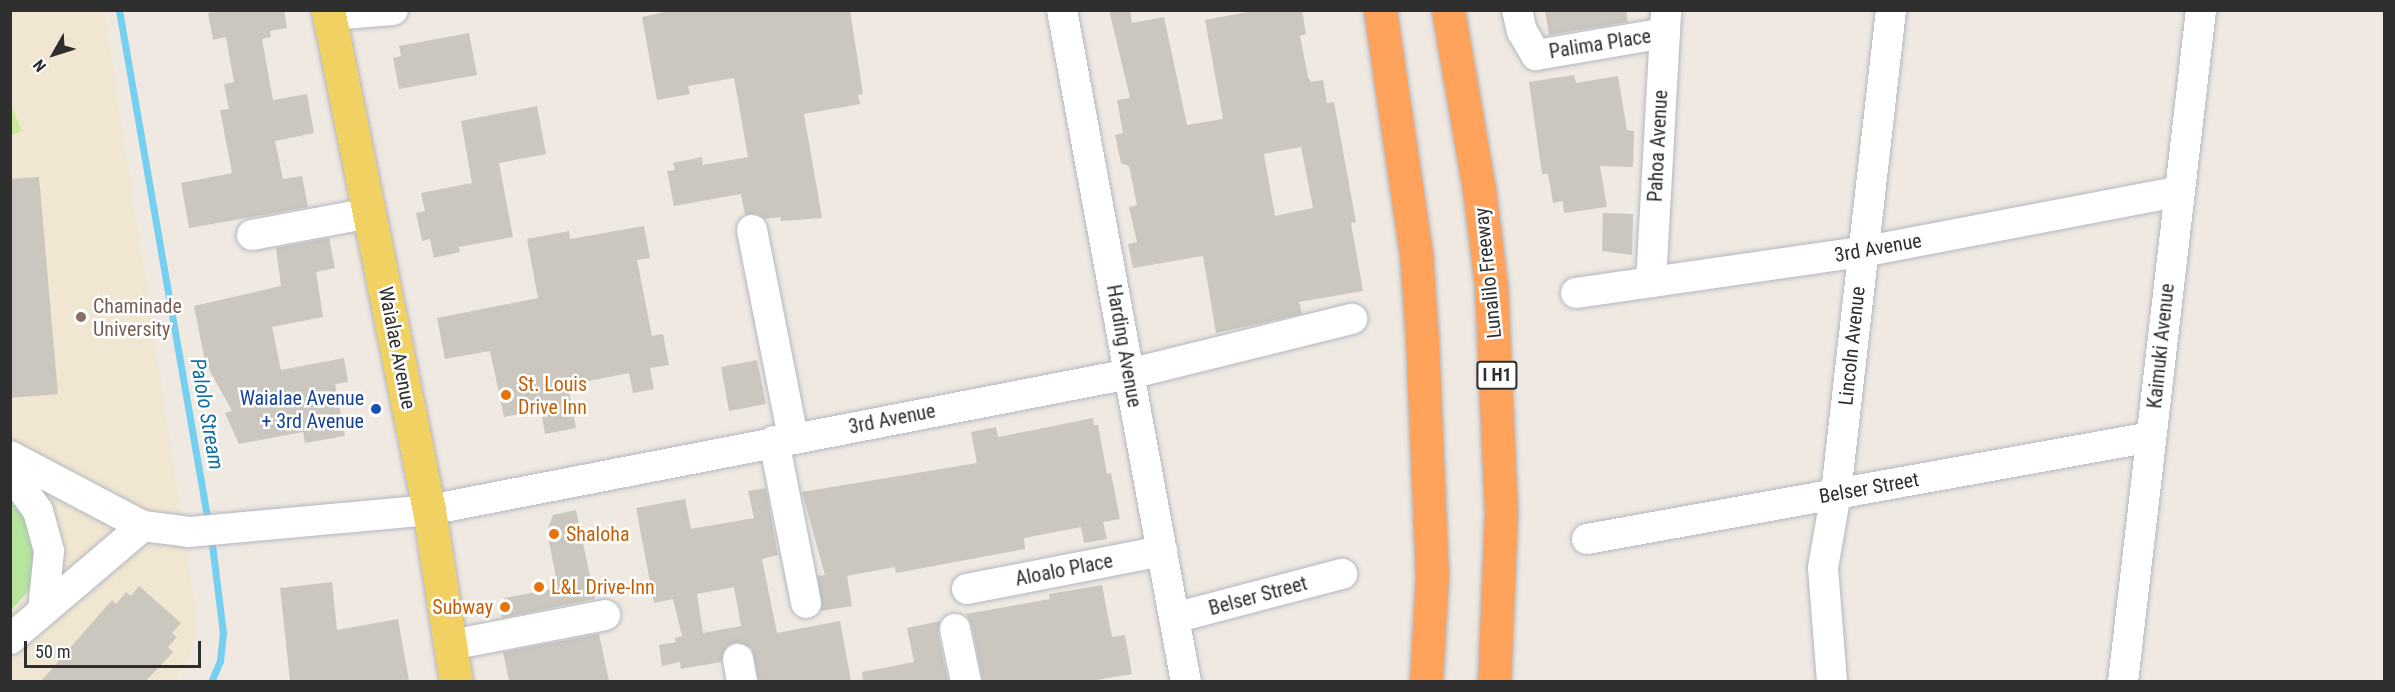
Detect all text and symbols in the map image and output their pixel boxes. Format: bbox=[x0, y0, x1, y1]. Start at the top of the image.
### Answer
north arrow bbox=[24, 24, 84, 84]
street label: Palima Place bbox=[1547, 24, 1653, 64]
text: N bbox=[29, 56, 50, 75]
street label: Pahoa Avenue bbox=[1643, 89, 1673, 203]
street label: Lunalilo Freeway bbox=[1469, 207, 1507, 339]
street label: 3rd Avenue bbox=[1833, 229, 1923, 267]
street label: Kaimuki Avenue bbox=[2143, 282, 2179, 410]
street label: Harding Avenue bbox=[1101, 283, 1147, 409]
street label: Waialae Avenue bbox=[373, 285, 421, 411]
street label: Lincoln Avenue bbox=[1834, 285, 1870, 407]
place label: Chaminade University bbox=[93, 294, 182, 341]
marker: Chaminade University bbox=[74, 310, 88, 324]
water label: Palolo Stream bbox=[185, 356, 229, 472]
road number: I H1 bbox=[1476, 360, 1518, 390]
place label: St. Louis Drive Inn bbox=[518, 372, 587, 419]
place label: Waialae Avenue + 3rd Avenue bbox=[240, 386, 364, 433]
marker: St. Louis Drive Inn bbox=[499, 388, 513, 402]
street label: 3rd Avenue bbox=[847, 399, 937, 439]
marker: Waialae Avenue + 3rd Avenue bbox=[369, 402, 383, 416]
street label: Belser Street bbox=[1817, 467, 1921, 509]
place label: Shaloha bbox=[566, 522, 629, 546]
marker: Shaloha bbox=[547, 527, 561, 541]
street label: Aloalo Place bbox=[1013, 549, 1115, 591]
street label: Belser Street bbox=[1206, 571, 1310, 621]
place label: L&L Drive-Inn bbox=[551, 575, 655, 599]
marker: L&L Drive-Inn bbox=[532, 580, 546, 594]
place label: Subway bbox=[432, 595, 493, 619]
marker: Subway bbox=[498, 600, 512, 614]
scale bar bbox=[27, 629, 204, 667]
text: 50 m bbox=[35, 641, 70, 662]

